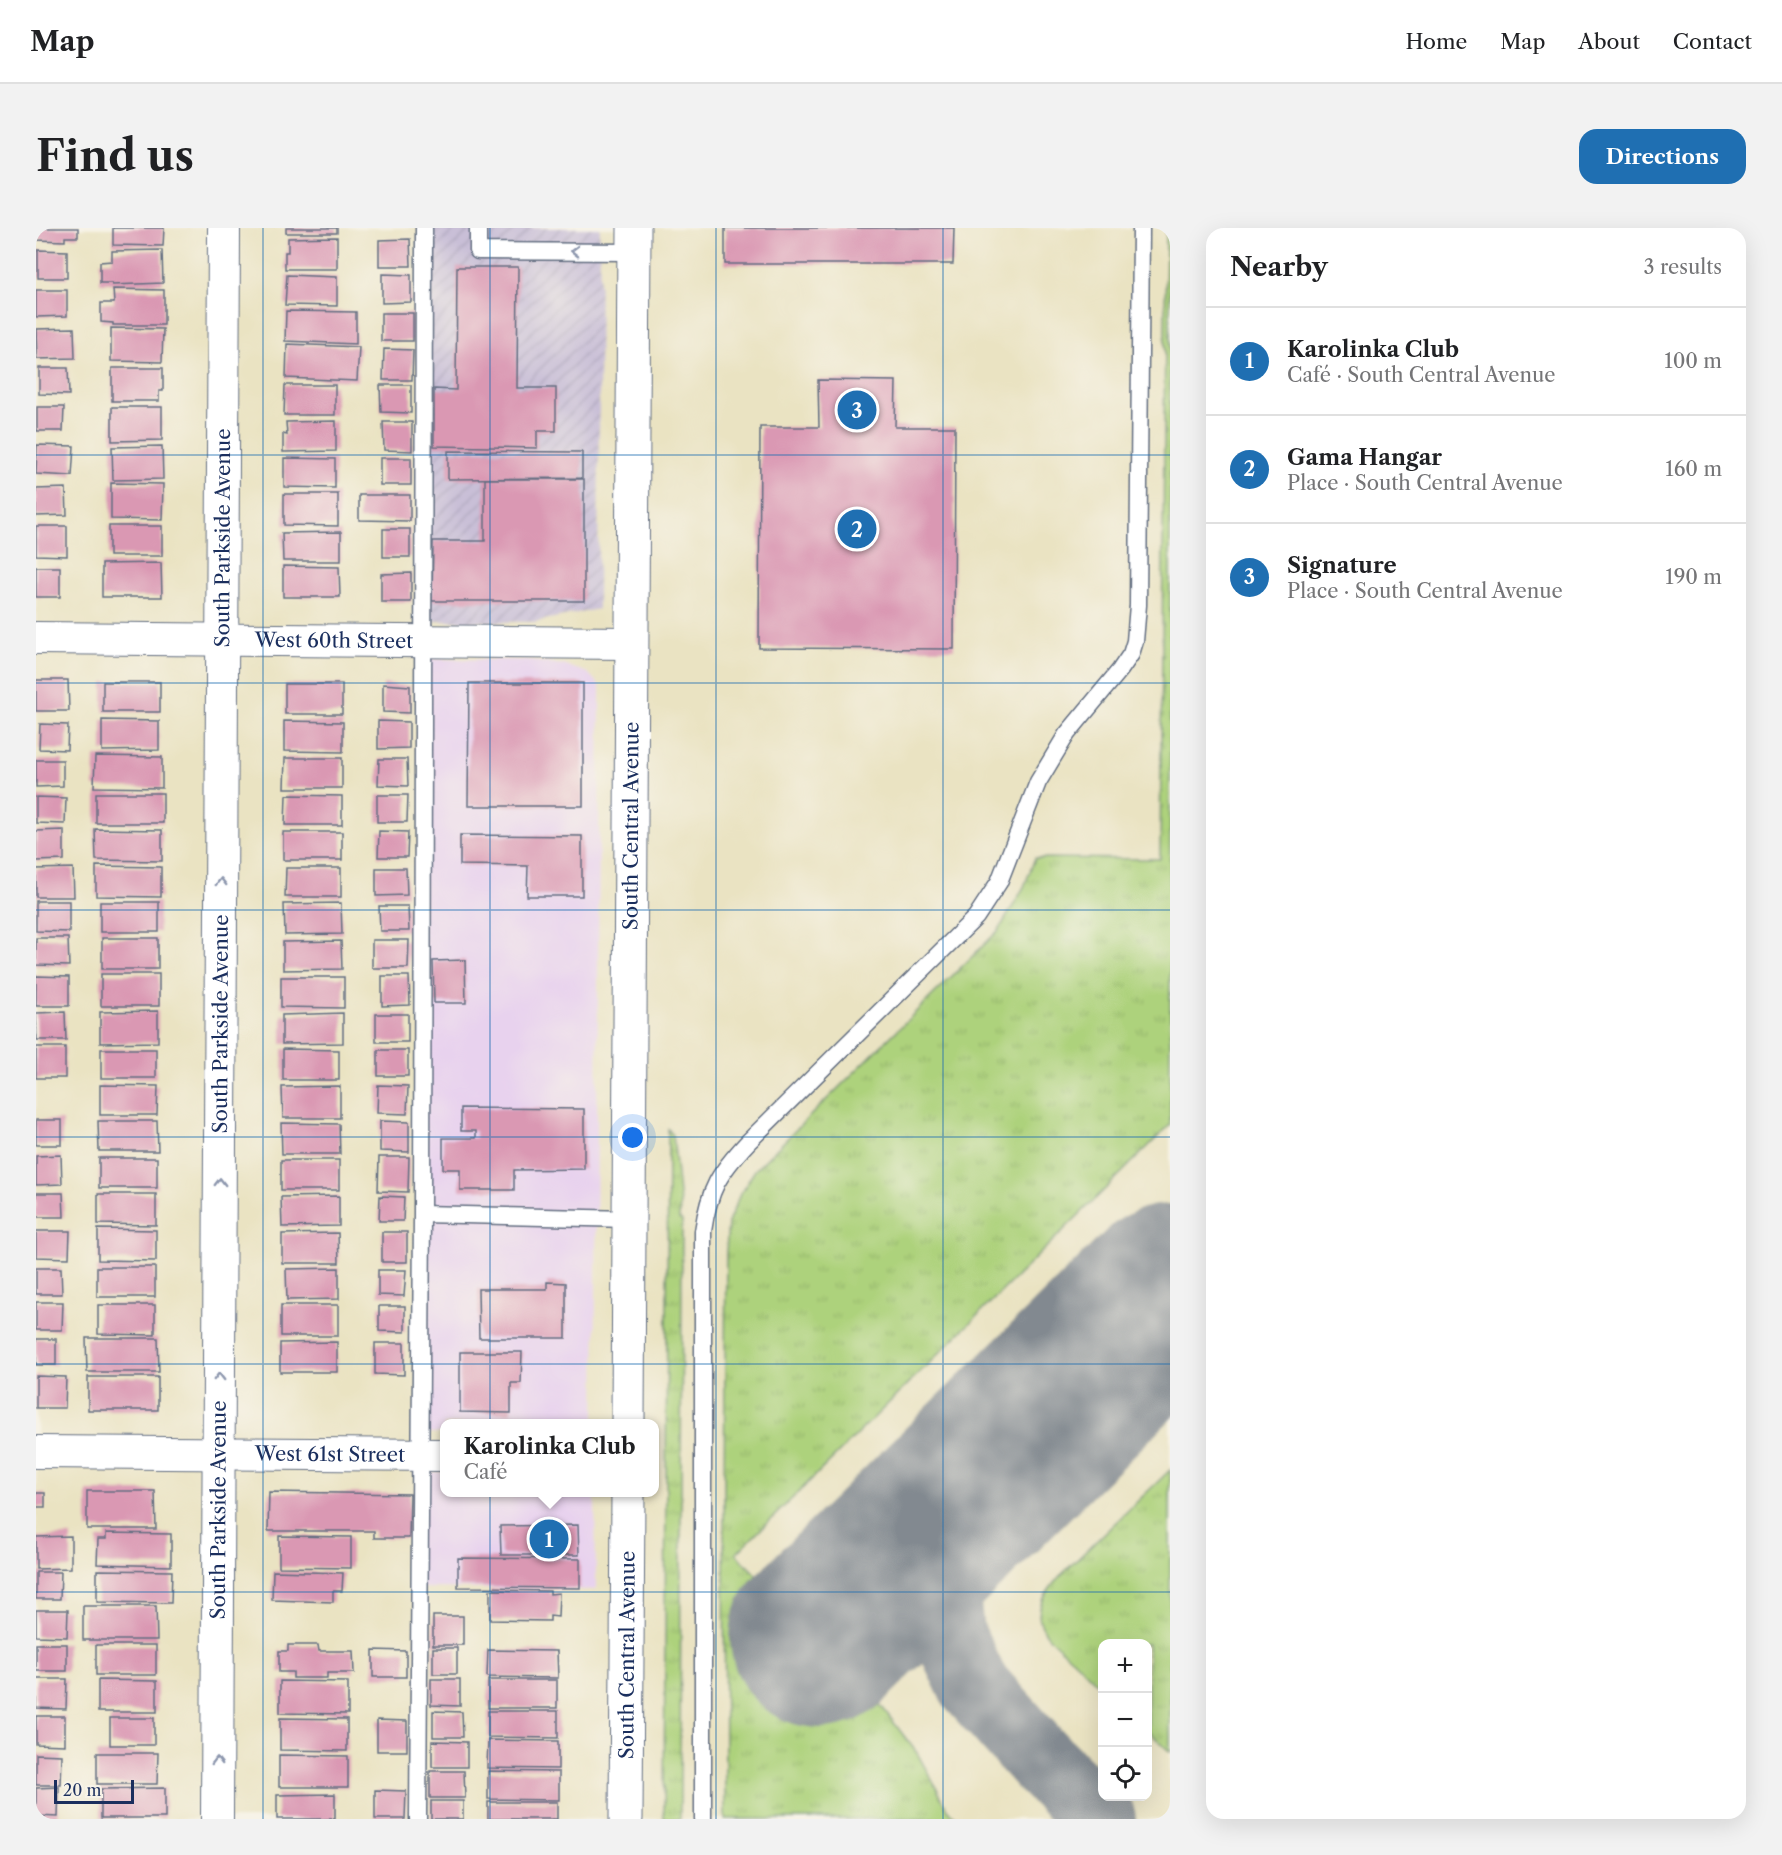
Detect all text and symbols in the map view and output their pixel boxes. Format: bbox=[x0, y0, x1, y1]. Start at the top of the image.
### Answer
text: Map bbox=[30, 24, 94, 58]
text: Home bbox=[1406, 29, 1467, 54]
text: Map bbox=[1500, 29, 1545, 54]
text: About bbox=[1578, 29, 1640, 54]
text: Contact bbox=[1673, 29, 1752, 54]
button: Directions bbox=[1579, 129, 1746, 184]
text: Find us bbox=[36, 130, 194, 182]
one-way arrow bbox=[571, 245, 580, 257]
text: Nearby bbox=[1230, 251, 1328, 283]
text: 3 results bbox=[1644, 255, 1722, 279]
text: Karolinka Club bbox=[1287, 336, 1459, 363]
text: 1 bbox=[1245, 349, 1254, 373]
text: 100 m bbox=[1664, 349, 1722, 373]
text: Café · South Central Avenue bbox=[1287, 363, 1555, 387]
pin: 3 bbox=[838, 388, 876, 432]
street label: South Parkside Avenue bbox=[210, 429, 235, 648]
text: Gama Hangar bbox=[1287, 444, 1442, 471]
text: 2 bbox=[1244, 457, 1255, 481]
text: 160 m bbox=[1665, 457, 1722, 481]
text: Place · South Central Avenue bbox=[1287, 471, 1563, 495]
pin: 2 bbox=[838, 506, 876, 552]
text: Signature bbox=[1287, 552, 1397, 579]
text: 3 bbox=[1244, 565, 1255, 589]
text: 190 m bbox=[1665, 565, 1722, 589]
text: Place · South Central Avenue bbox=[1287, 579, 1563, 603]
street label: West 60th Street bbox=[254, 628, 413, 653]
street label: South Central Avenue bbox=[618, 722, 644, 930]
one-way arrow bbox=[215, 877, 227, 886]
street label: South Parkside Avenue bbox=[208, 915, 233, 1133]
your location bbox=[618, 1123, 647, 1152]
one-way arrow bbox=[214, 1177, 226, 1186]
one-way arrow bbox=[213, 1372, 225, 1381]
street label: South Parkside Avenue bbox=[206, 1401, 231, 1619]
popup bbox=[440, 1419, 659, 1497]
text: Karolinka Club bbox=[463, 1433, 636, 1460]
street label: West 61st Street bbox=[254, 1442, 405, 1467]
text: Café bbox=[463, 1460, 508, 1484]
pin: 1 bbox=[530, 1516, 568, 1562]
street label: South Central Avenue bbox=[614, 1551, 640, 1759]
map controls bbox=[1098, 1639, 1152, 1801]
button: + bbox=[1098, 1639, 1152, 1693]
button: − bbox=[1098, 1693, 1152, 1747]
button: locate bbox=[1098, 1747, 1152, 1801]
one-way arrow bbox=[211, 1756, 224, 1765]
scale bar bbox=[54, 1777, 134, 1804]
text: 20 m bbox=[63, 1780, 102, 1800]

